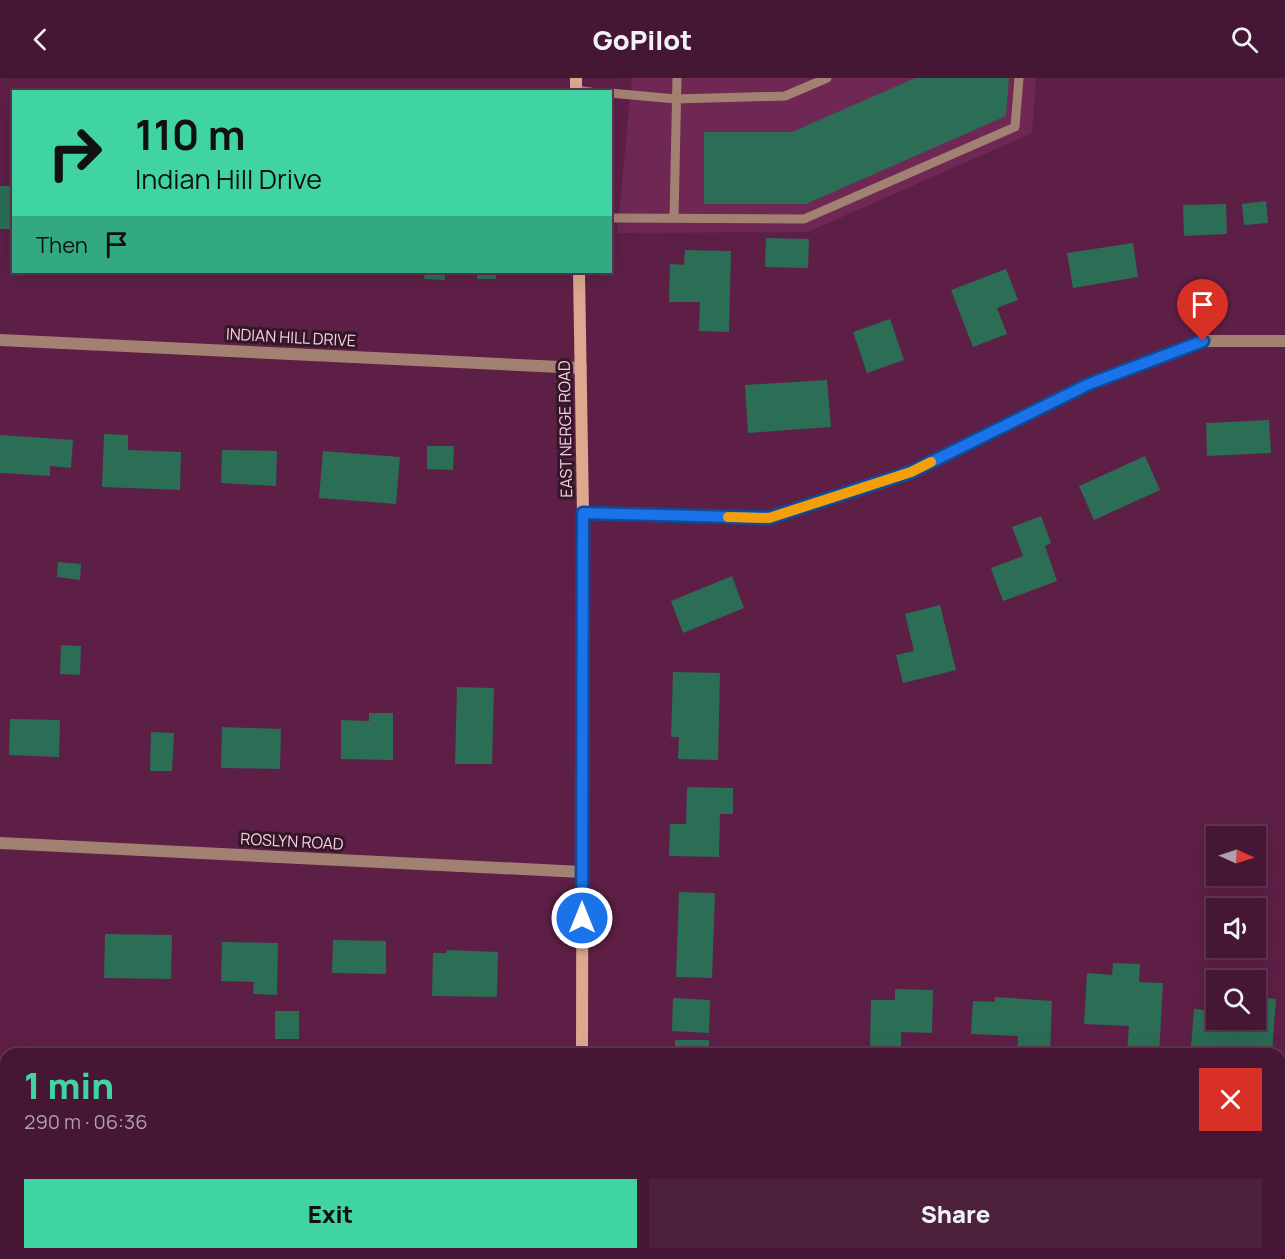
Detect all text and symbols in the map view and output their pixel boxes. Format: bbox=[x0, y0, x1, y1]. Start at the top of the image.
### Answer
text: GoPilot bbox=[593, 21, 692, 58]
icon: back bbox=[24, 23, 57, 56]
icon: search bbox=[1228, 23, 1261, 56]
text: 110 m bbox=[135, 105, 246, 163]
icon: right bbox=[36, 114, 114, 192]
text: Indian Hill Drive bbox=[135, 160, 322, 197]
icon: arrive bbox=[100, 228, 133, 261]
text: Then bbox=[36, 230, 88, 260]
pin bbox=[1177, 279, 1228, 341]
icon: arrive bbox=[1186, 288, 1219, 321]
street label: INDIAN HILL DRIVE bbox=[225, 323, 357, 351]
street label: EAST NERGE ROAD bbox=[553, 360, 577, 498]
north arrow bbox=[1206, 826, 1266, 886]
map controls bbox=[1206, 826, 1266, 1030]
street label: ROSLYN ROAD bbox=[240, 827, 344, 855]
position arrow bbox=[550, 886, 614, 950]
button: sound bbox=[1206, 898, 1266, 958]
button: search bbox=[1206, 970, 1266, 1030]
text: 1 min bbox=[24, 1061, 114, 1110]
button: close bbox=[1199, 1068, 1262, 1131]
text: 290 m · 06:36 bbox=[24, 1108, 148, 1135]
button: Exit bbox=[24, 1179, 637, 1248]
button: Share bbox=[649, 1179, 1262, 1248]

